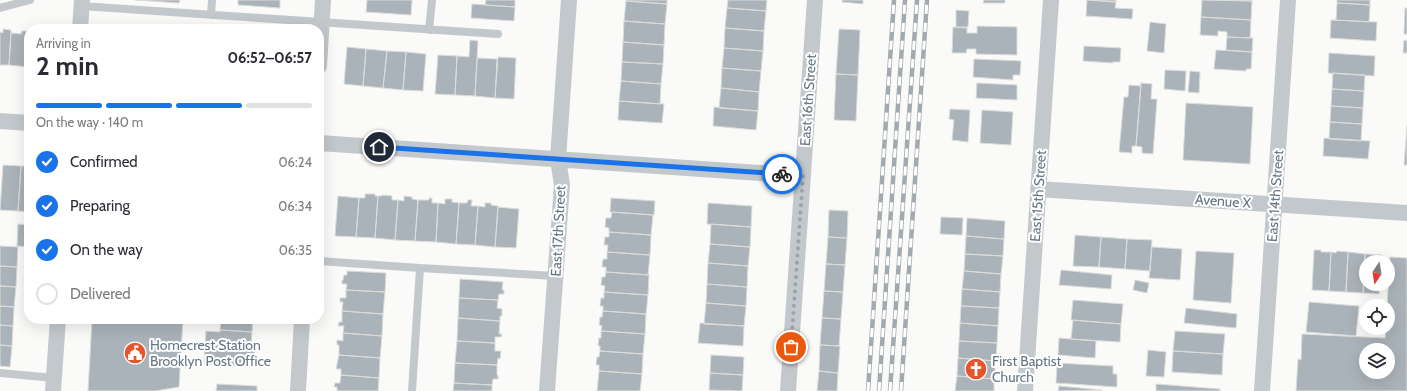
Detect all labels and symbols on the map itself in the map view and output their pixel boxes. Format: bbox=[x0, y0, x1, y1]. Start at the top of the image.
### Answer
street label: East 16th Street bbox=[796, 53, 820, 147]
pin bbox=[362, 130, 396, 164]
street label: East 15th Street bbox=[1026, 149, 1050, 242]
street label: East 14th Street bbox=[1263, 149, 1287, 243]
courier bbox=[762, 154, 802, 194]
street label: East 17th Street bbox=[547, 185, 569, 277]
street label: Avenue X bbox=[1195, 190, 1252, 212]
north arrow bbox=[1359, 255, 1395, 291]
pin bbox=[774, 330, 808, 364]
place label: Homecrest Station Brooklyn Post Office bbox=[150, 336, 271, 370]
public building icon: Homecrest Station Brooklyn Post Office bbox=[122, 340, 148, 366]
place label: First Baptist Church bbox=[992, 352, 1062, 386]
church icon: First Baptist Church bbox=[963, 356, 989, 382]

